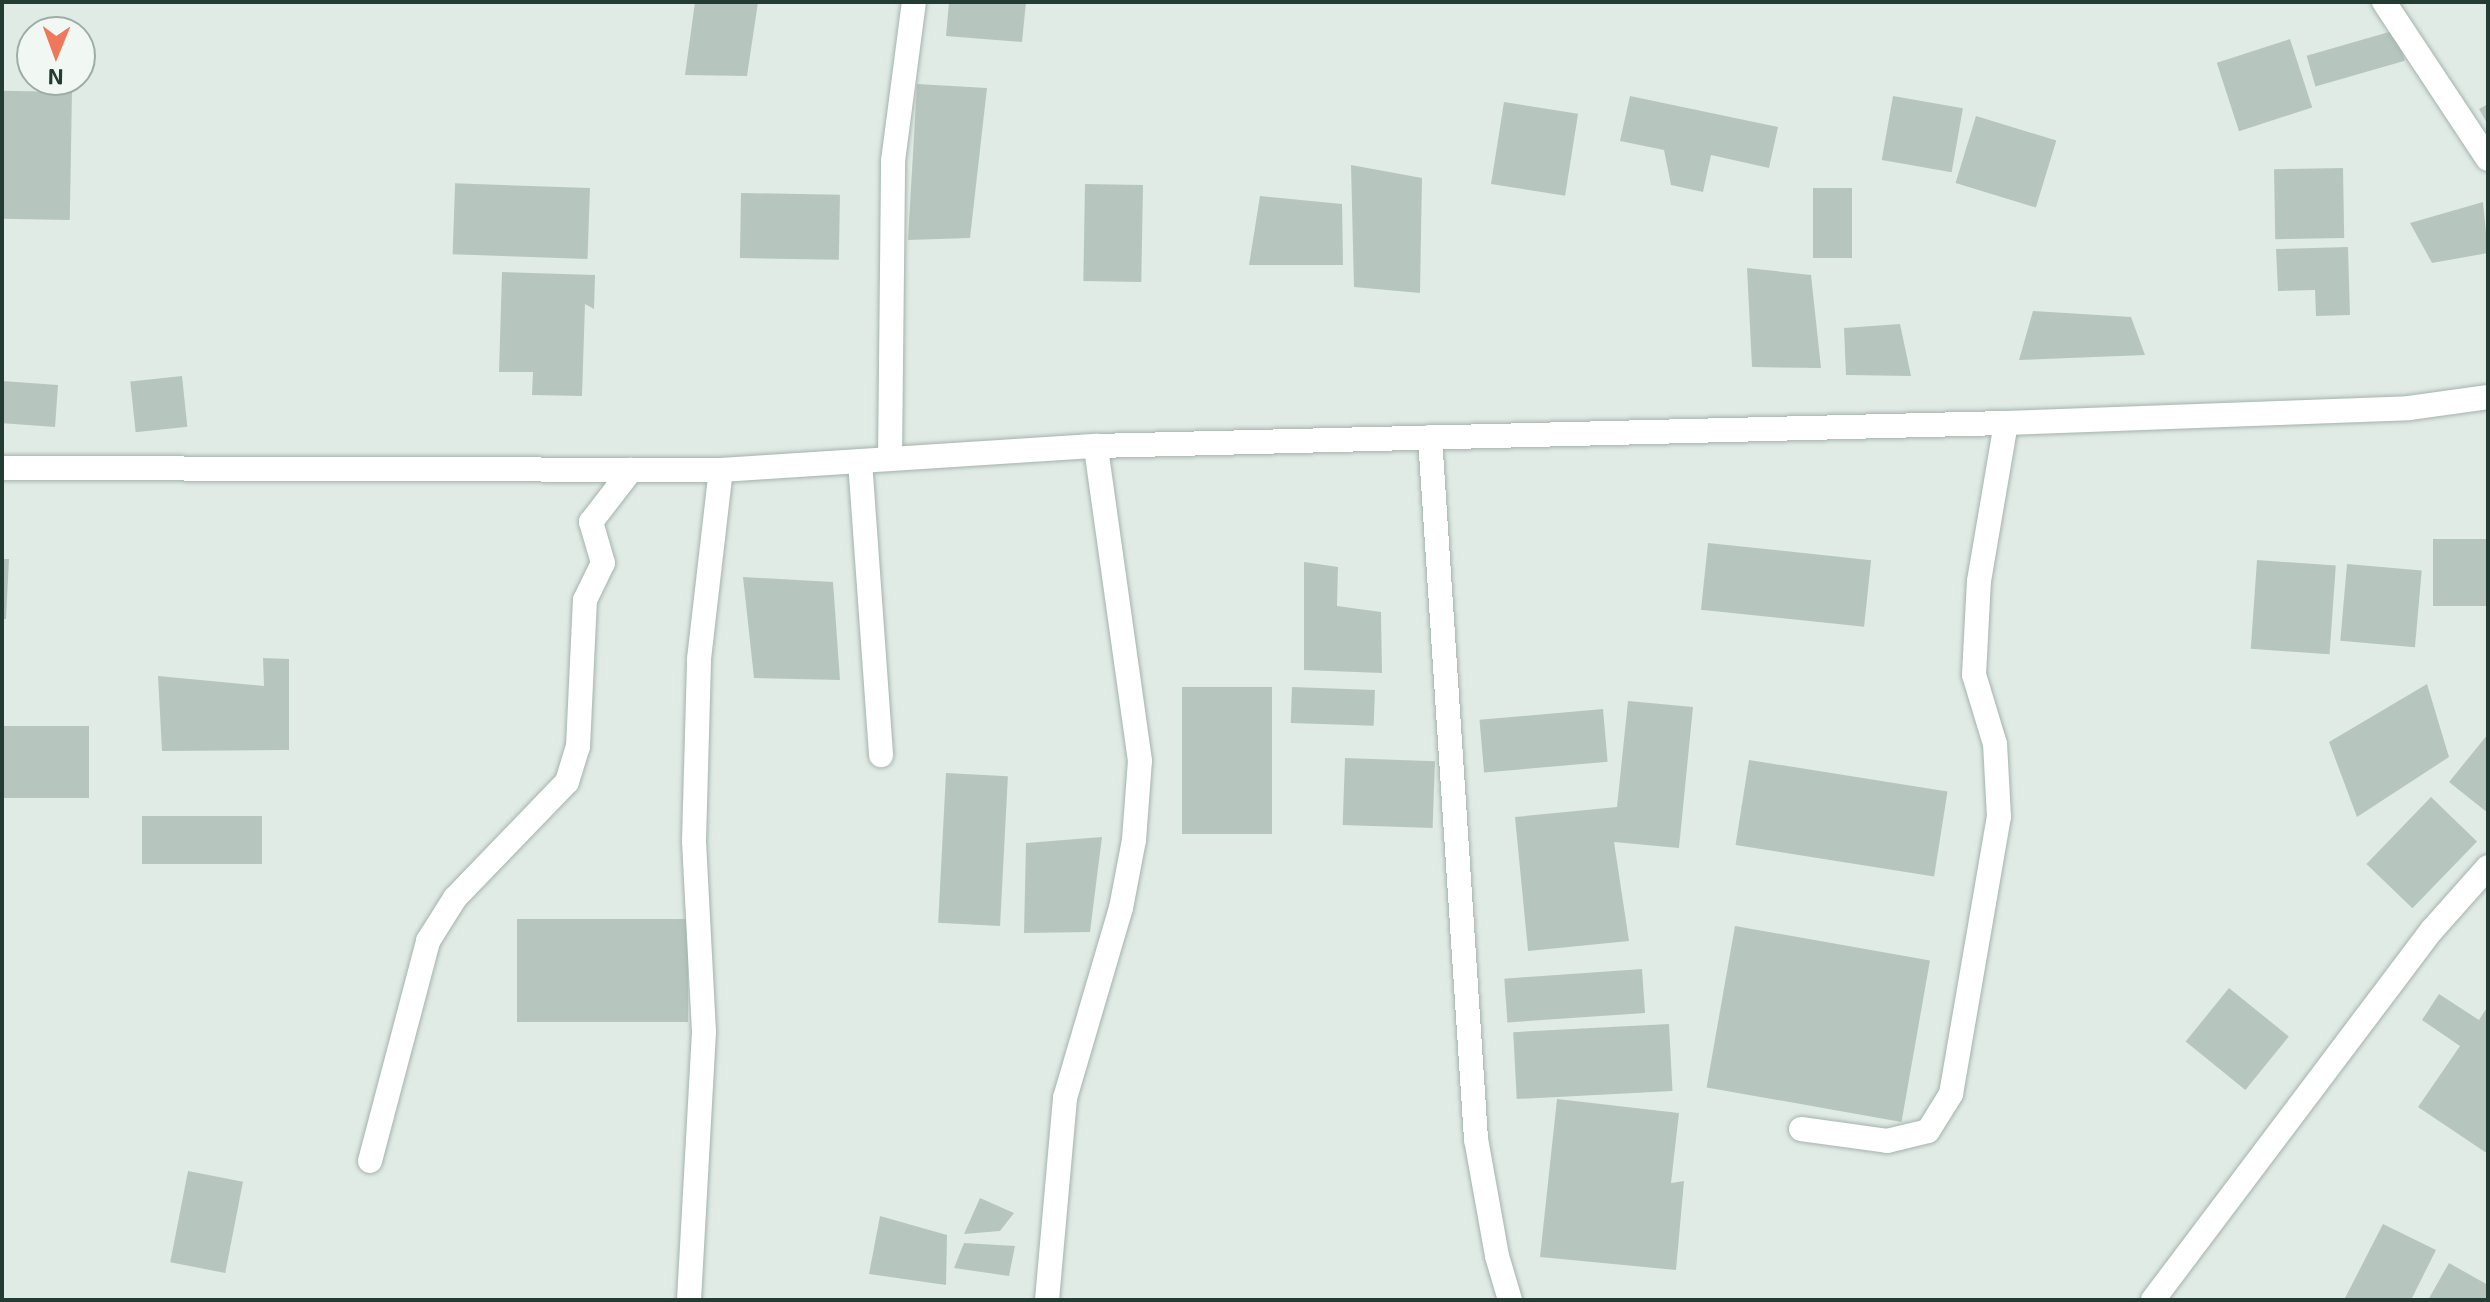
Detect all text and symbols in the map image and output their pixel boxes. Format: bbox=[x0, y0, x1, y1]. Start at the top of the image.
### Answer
north arrow bbox=[16, 16, 96, 96]
text: N bbox=[47, 65, 64, 91]

